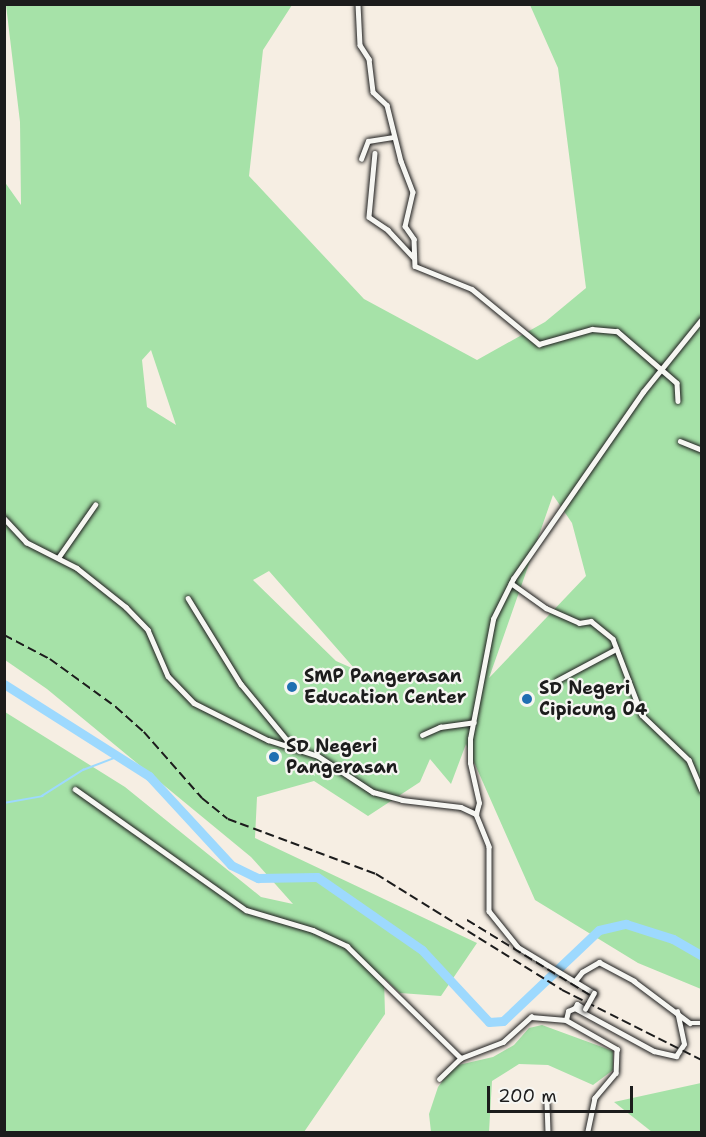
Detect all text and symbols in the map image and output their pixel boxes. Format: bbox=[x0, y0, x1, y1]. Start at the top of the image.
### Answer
place label: SMP Pangerasan Education Center bbox=[304, 666, 466, 708]
place label: SD Negeri Cipicung 04 bbox=[539, 678, 647, 720]
marker: SMP Pangerasan Education Center bbox=[285, 680, 299, 694]
marker: SD Negeri Cipicung 04 bbox=[520, 692, 534, 706]
place label: SD Negeri Pangerasan bbox=[286, 736, 398, 778]
marker: SD Negeri Pangerasan bbox=[267, 750, 281, 764]
scale bar bbox=[490, 1074, 636, 1112]
text: 200 m bbox=[498, 1084, 557, 1108]

